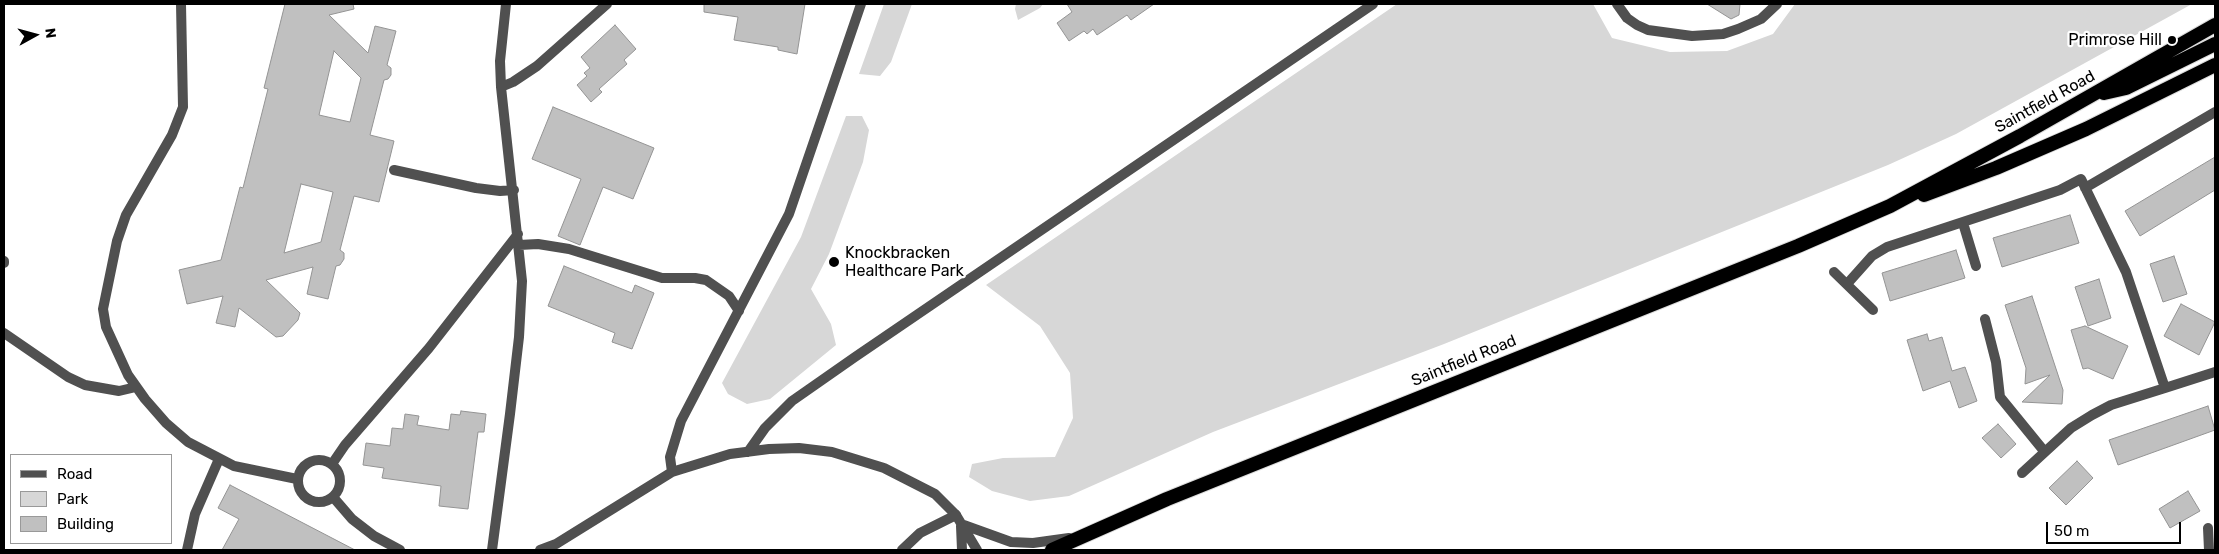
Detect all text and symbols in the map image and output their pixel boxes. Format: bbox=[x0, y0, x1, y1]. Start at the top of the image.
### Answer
north arrow bbox=[10, 10, 60, 60]
text: N bbox=[41, 27, 59, 39]
place label: Primrose Hill bbox=[2068, 30, 2162, 50]
marker: Primrose Hill bbox=[2166, 34, 2178, 46]
street label: Saintfield Road bbox=[1992, 67, 2098, 137]
place label: Knockbracken Healthcare Park bbox=[845, 243, 964, 281]
marker: Knockbracken Healthcare Park bbox=[827, 255, 841, 269]
street label: Saintfield Road bbox=[1409, 331, 1519, 391]
legend bbox=[10, 454, 172, 544]
text: Road bbox=[57, 465, 93, 483]
text: Park bbox=[57, 490, 88, 508]
scale bar bbox=[2049, 512, 2184, 544]
text: Building bbox=[57, 515, 114, 533]
text: 50 m bbox=[2054, 522, 2089, 540]

